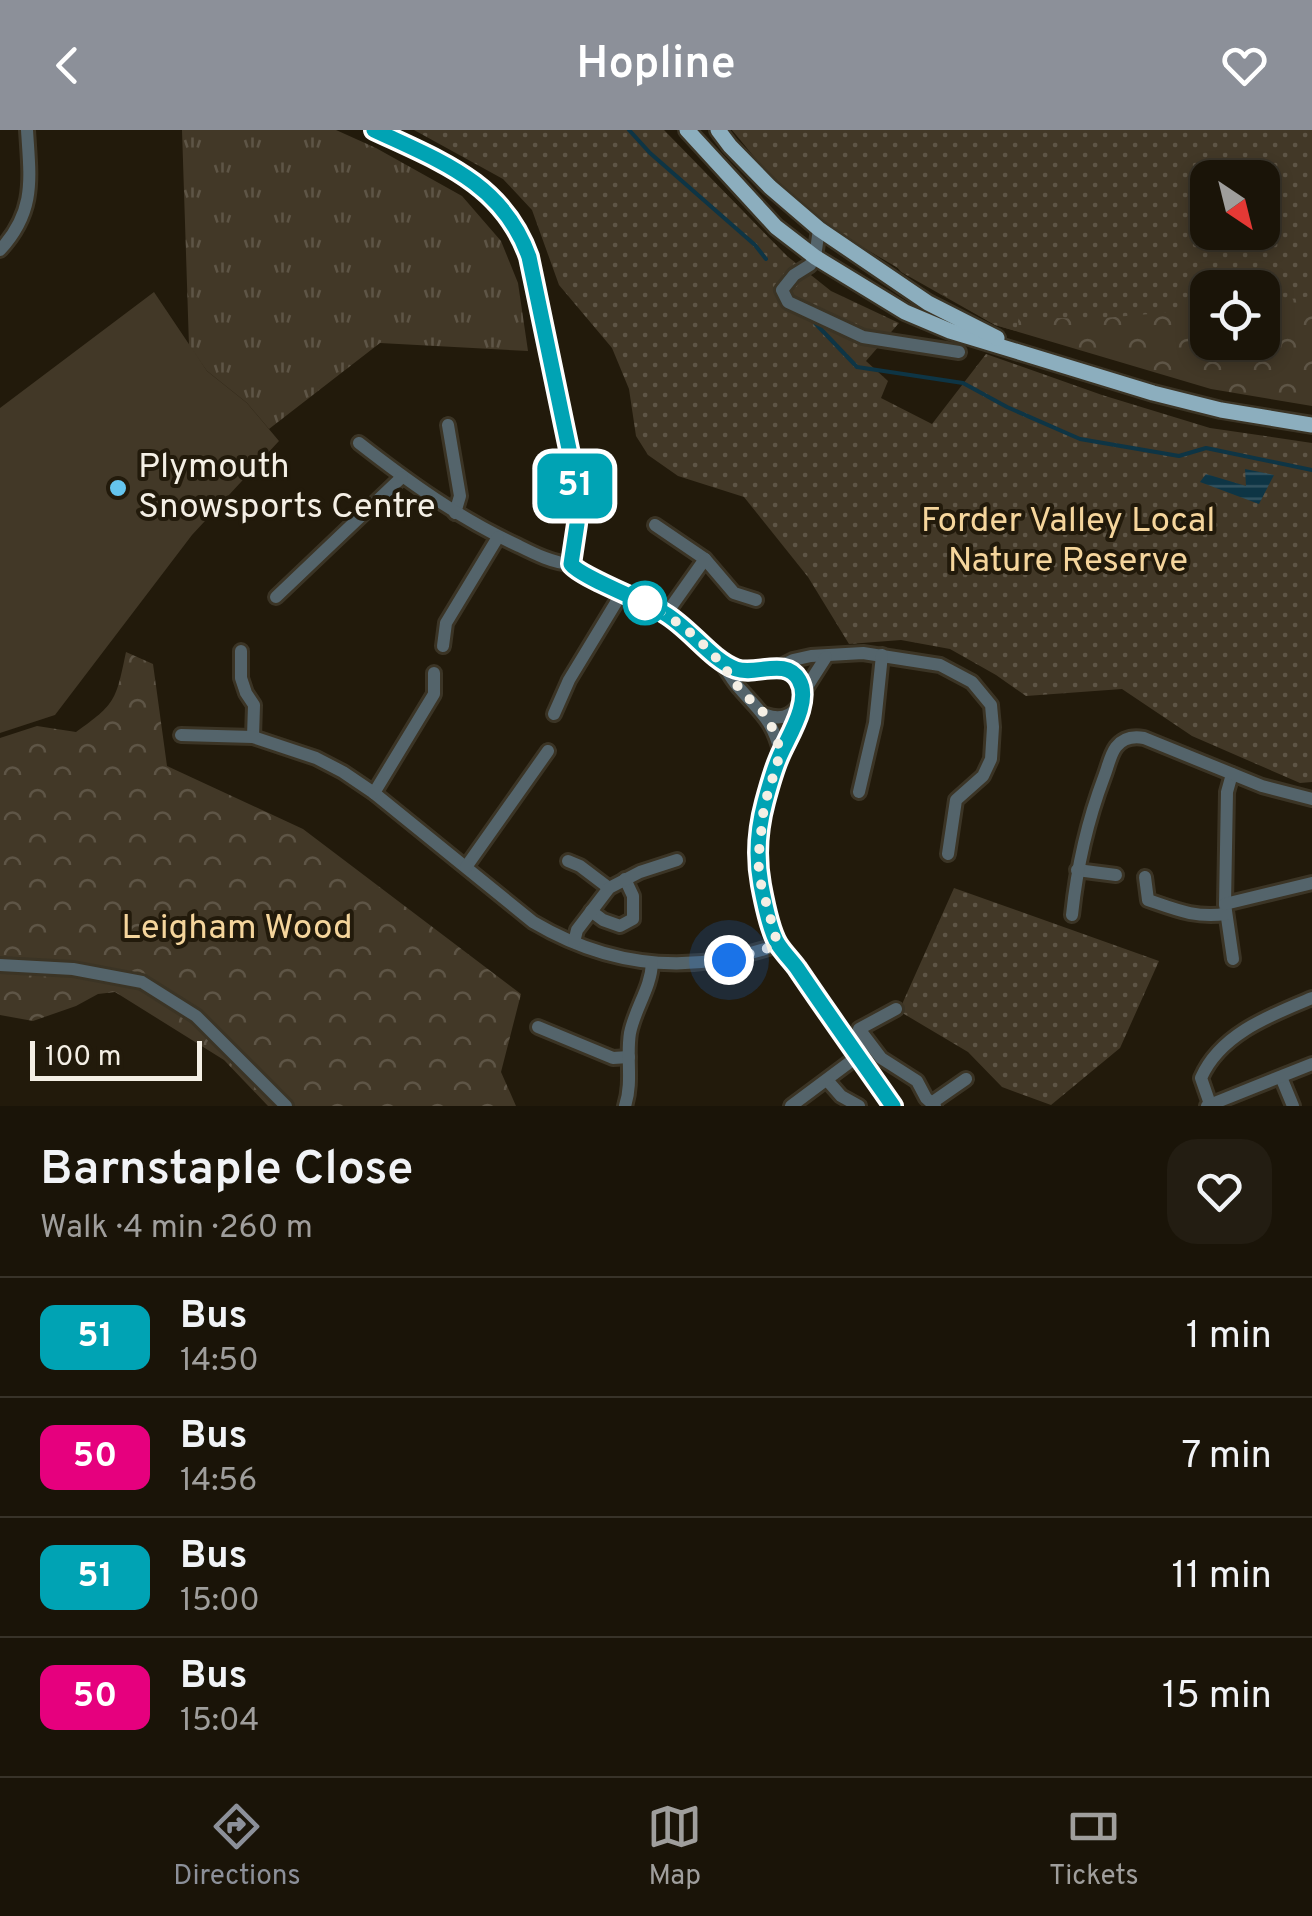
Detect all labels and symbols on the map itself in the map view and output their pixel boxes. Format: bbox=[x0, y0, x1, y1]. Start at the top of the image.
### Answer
north arrow bbox=[1190, 160, 1280, 250]
place label: Plymouth Snowsports Centre bbox=[138, 446, 436, 530]
line badge: 51 bbox=[530, 454, 620, 518]
marker: Plymouth Snowsports Centre bbox=[107, 477, 129, 499]
park label: Forder Valley Local Nature Reserve bbox=[921, 500, 1215, 584]
unlabelled marker bbox=[624, 582, 666, 624]
park label: Leigham Wood bbox=[121, 907, 353, 951]
your location bbox=[704, 935, 754, 985]
scale bar bbox=[30, 1036, 202, 1080]

